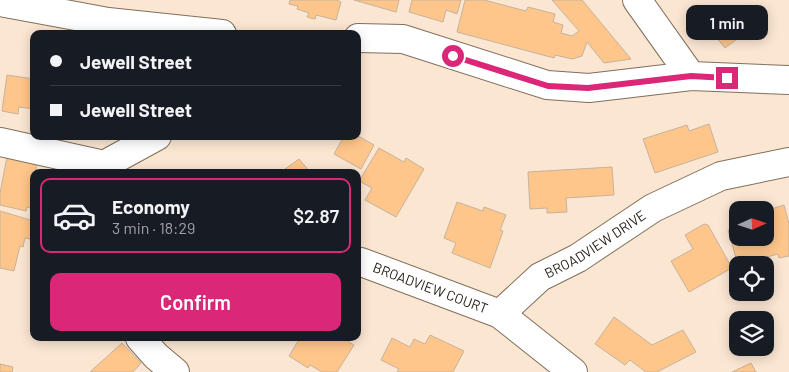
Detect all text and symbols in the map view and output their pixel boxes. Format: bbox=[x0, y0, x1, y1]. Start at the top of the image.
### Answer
callout: 1 min bbox=[686, 5, 768, 40]
text: 1 min bbox=[710, 13, 744, 32]
route start bbox=[442, 45, 464, 67]
text: Jewell Street bbox=[80, 50, 192, 73]
route end bbox=[716, 67, 738, 89]
text: Jewell Street bbox=[80, 98, 192, 121]
icon: car bbox=[52, 193, 97, 238]
text: Economy bbox=[112, 195, 190, 218]
north arrow bbox=[729, 201, 774, 246]
map controls bbox=[729, 201, 774, 356]
text: $2.87 bbox=[293, 204, 339, 227]
street label: BROADVIEW DRIVE bbox=[542, 206, 649, 281]
text: 3 min · 18:29 bbox=[112, 218, 195, 237]
button: locate bbox=[729, 256, 774, 301]
street label: BROADVIEW COURT bbox=[371, 258, 490, 317]
button: Confirm bbox=[50, 273, 341, 331]
button: layers bbox=[729, 311, 774, 356]

